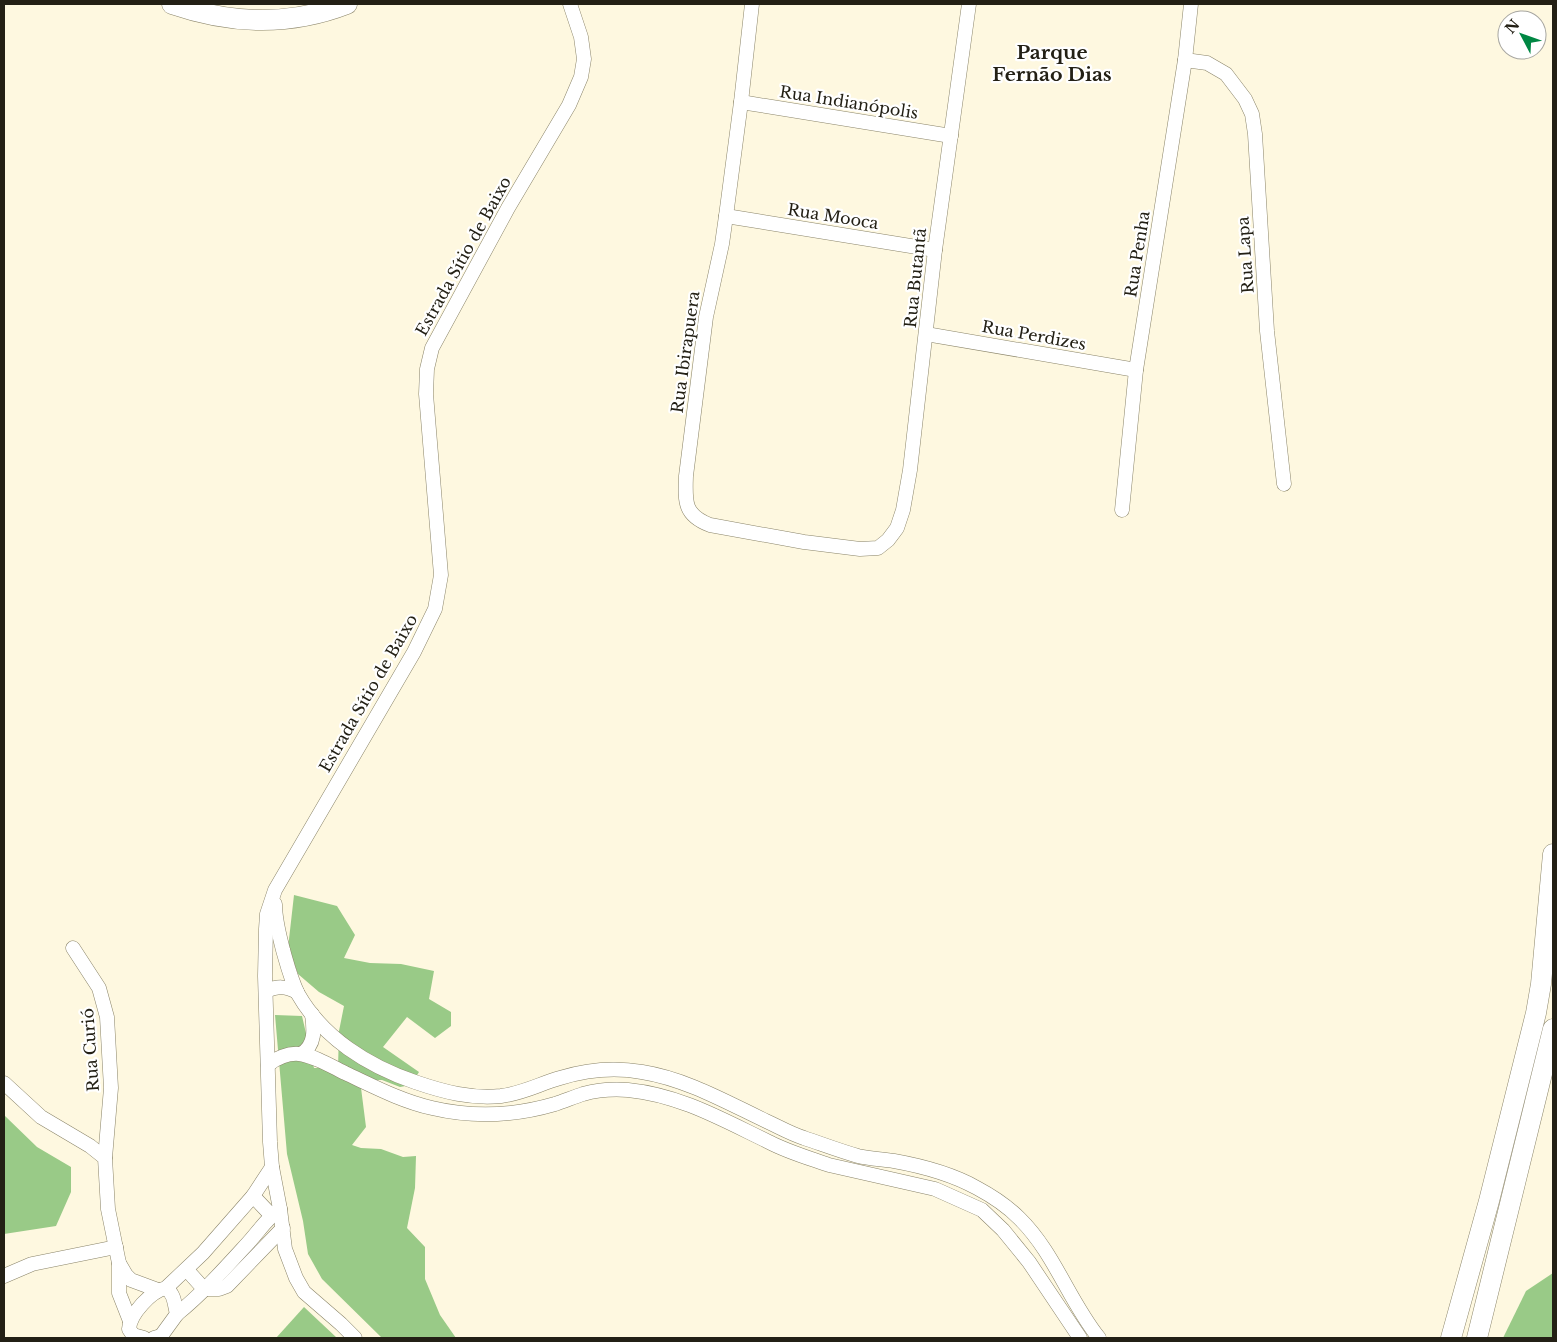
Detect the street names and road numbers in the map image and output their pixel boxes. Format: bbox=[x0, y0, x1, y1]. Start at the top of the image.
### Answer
street label: Rua Indianópolis bbox=[778, 81, 920, 123]
street label: Estrada Sítio de Baixo bbox=[411, 173, 515, 339]
street label: Rua Mooca bbox=[786, 199, 880, 233]
street label: Rua Penha bbox=[1120, 209, 1154, 299]
street label: Rua Lapa bbox=[1232, 216, 1258, 294]
street label: Rua Butantã bbox=[900, 227, 930, 329]
street label: Rua Ibirapuera bbox=[667, 290, 703, 414]
street label: Rua Perdizes bbox=[980, 316, 1088, 354]
street label: Estrada Sítio de Baixo bbox=[315, 611, 421, 775]
street label: Rua Curió bbox=[77, 1008, 103, 1092]

